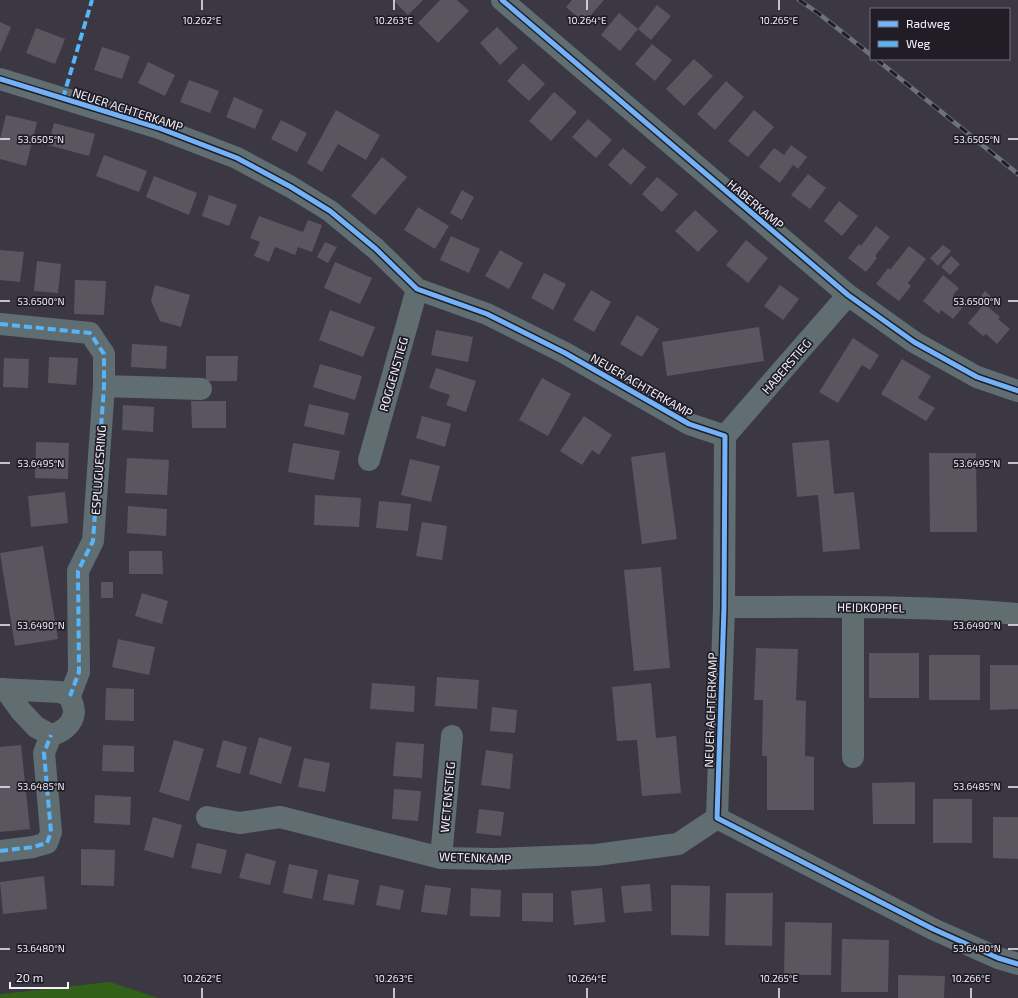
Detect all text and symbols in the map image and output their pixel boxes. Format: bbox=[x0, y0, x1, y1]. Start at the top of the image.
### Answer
legend bbox=[870, 8, 1010, 60]
text: 10.262°E bbox=[183, 14, 222, 26]
text: 10.263°E bbox=[375, 14, 414, 26]
text: 10.264°E bbox=[567, 14, 607, 26]
text: 10.265°E bbox=[760, 14, 799, 26]
text: Radweg bbox=[906, 16, 950, 30]
text: Weg bbox=[906, 36, 931, 50]
street label: NEUER ACHTERKAMP bbox=[71, 85, 185, 133]
text: 53.6505°N bbox=[18, 133, 64, 145]
text: 53.6505°N bbox=[954, 133, 1000, 145]
street label: HABERKAMP bbox=[725, 176, 787, 232]
text: 53.6500°N bbox=[17, 295, 65, 307]
text: 53.6500°N bbox=[953, 295, 1001, 307]
street label: ROGGENSTIEG bbox=[376, 335, 410, 413]
street label: HABERSTIEG bbox=[758, 336, 814, 396]
street label: NEUER ACHTERKAMP bbox=[589, 350, 695, 420]
street label: ESPLUGUESRING bbox=[88, 425, 108, 515]
text: 53.6495°N bbox=[18, 457, 64, 469]
text: 53.6495°N bbox=[954, 457, 1000, 469]
street label: HEIDKOPPEL bbox=[837, 599, 905, 615]
text: 53.6490°N bbox=[17, 619, 65, 631]
text: 53.6490°N bbox=[953, 619, 1001, 631]
street label: NEUER ACHTERKAMP bbox=[701, 652, 719, 768]
street label: WETENSTIEG bbox=[437, 761, 457, 833]
text: 53.6485°N bbox=[17, 780, 65, 792]
text: 53.6485°N bbox=[953, 780, 1001, 792]
street label: WETENKAMP bbox=[439, 849, 511, 865]
text: 53.6480°N bbox=[17, 942, 65, 954]
text: 53.6480°N bbox=[953, 942, 1001, 954]
scale bar bbox=[10, 964, 68, 990]
text: 20 m bbox=[16, 970, 43, 984]
text: 10.262°E bbox=[183, 972, 222, 984]
text: 10.263°E bbox=[375, 972, 414, 984]
text: 10.264°E bbox=[567, 972, 607, 984]
text: 10.265°E bbox=[760, 972, 799, 984]
text: 10.266°E bbox=[952, 972, 991, 984]

